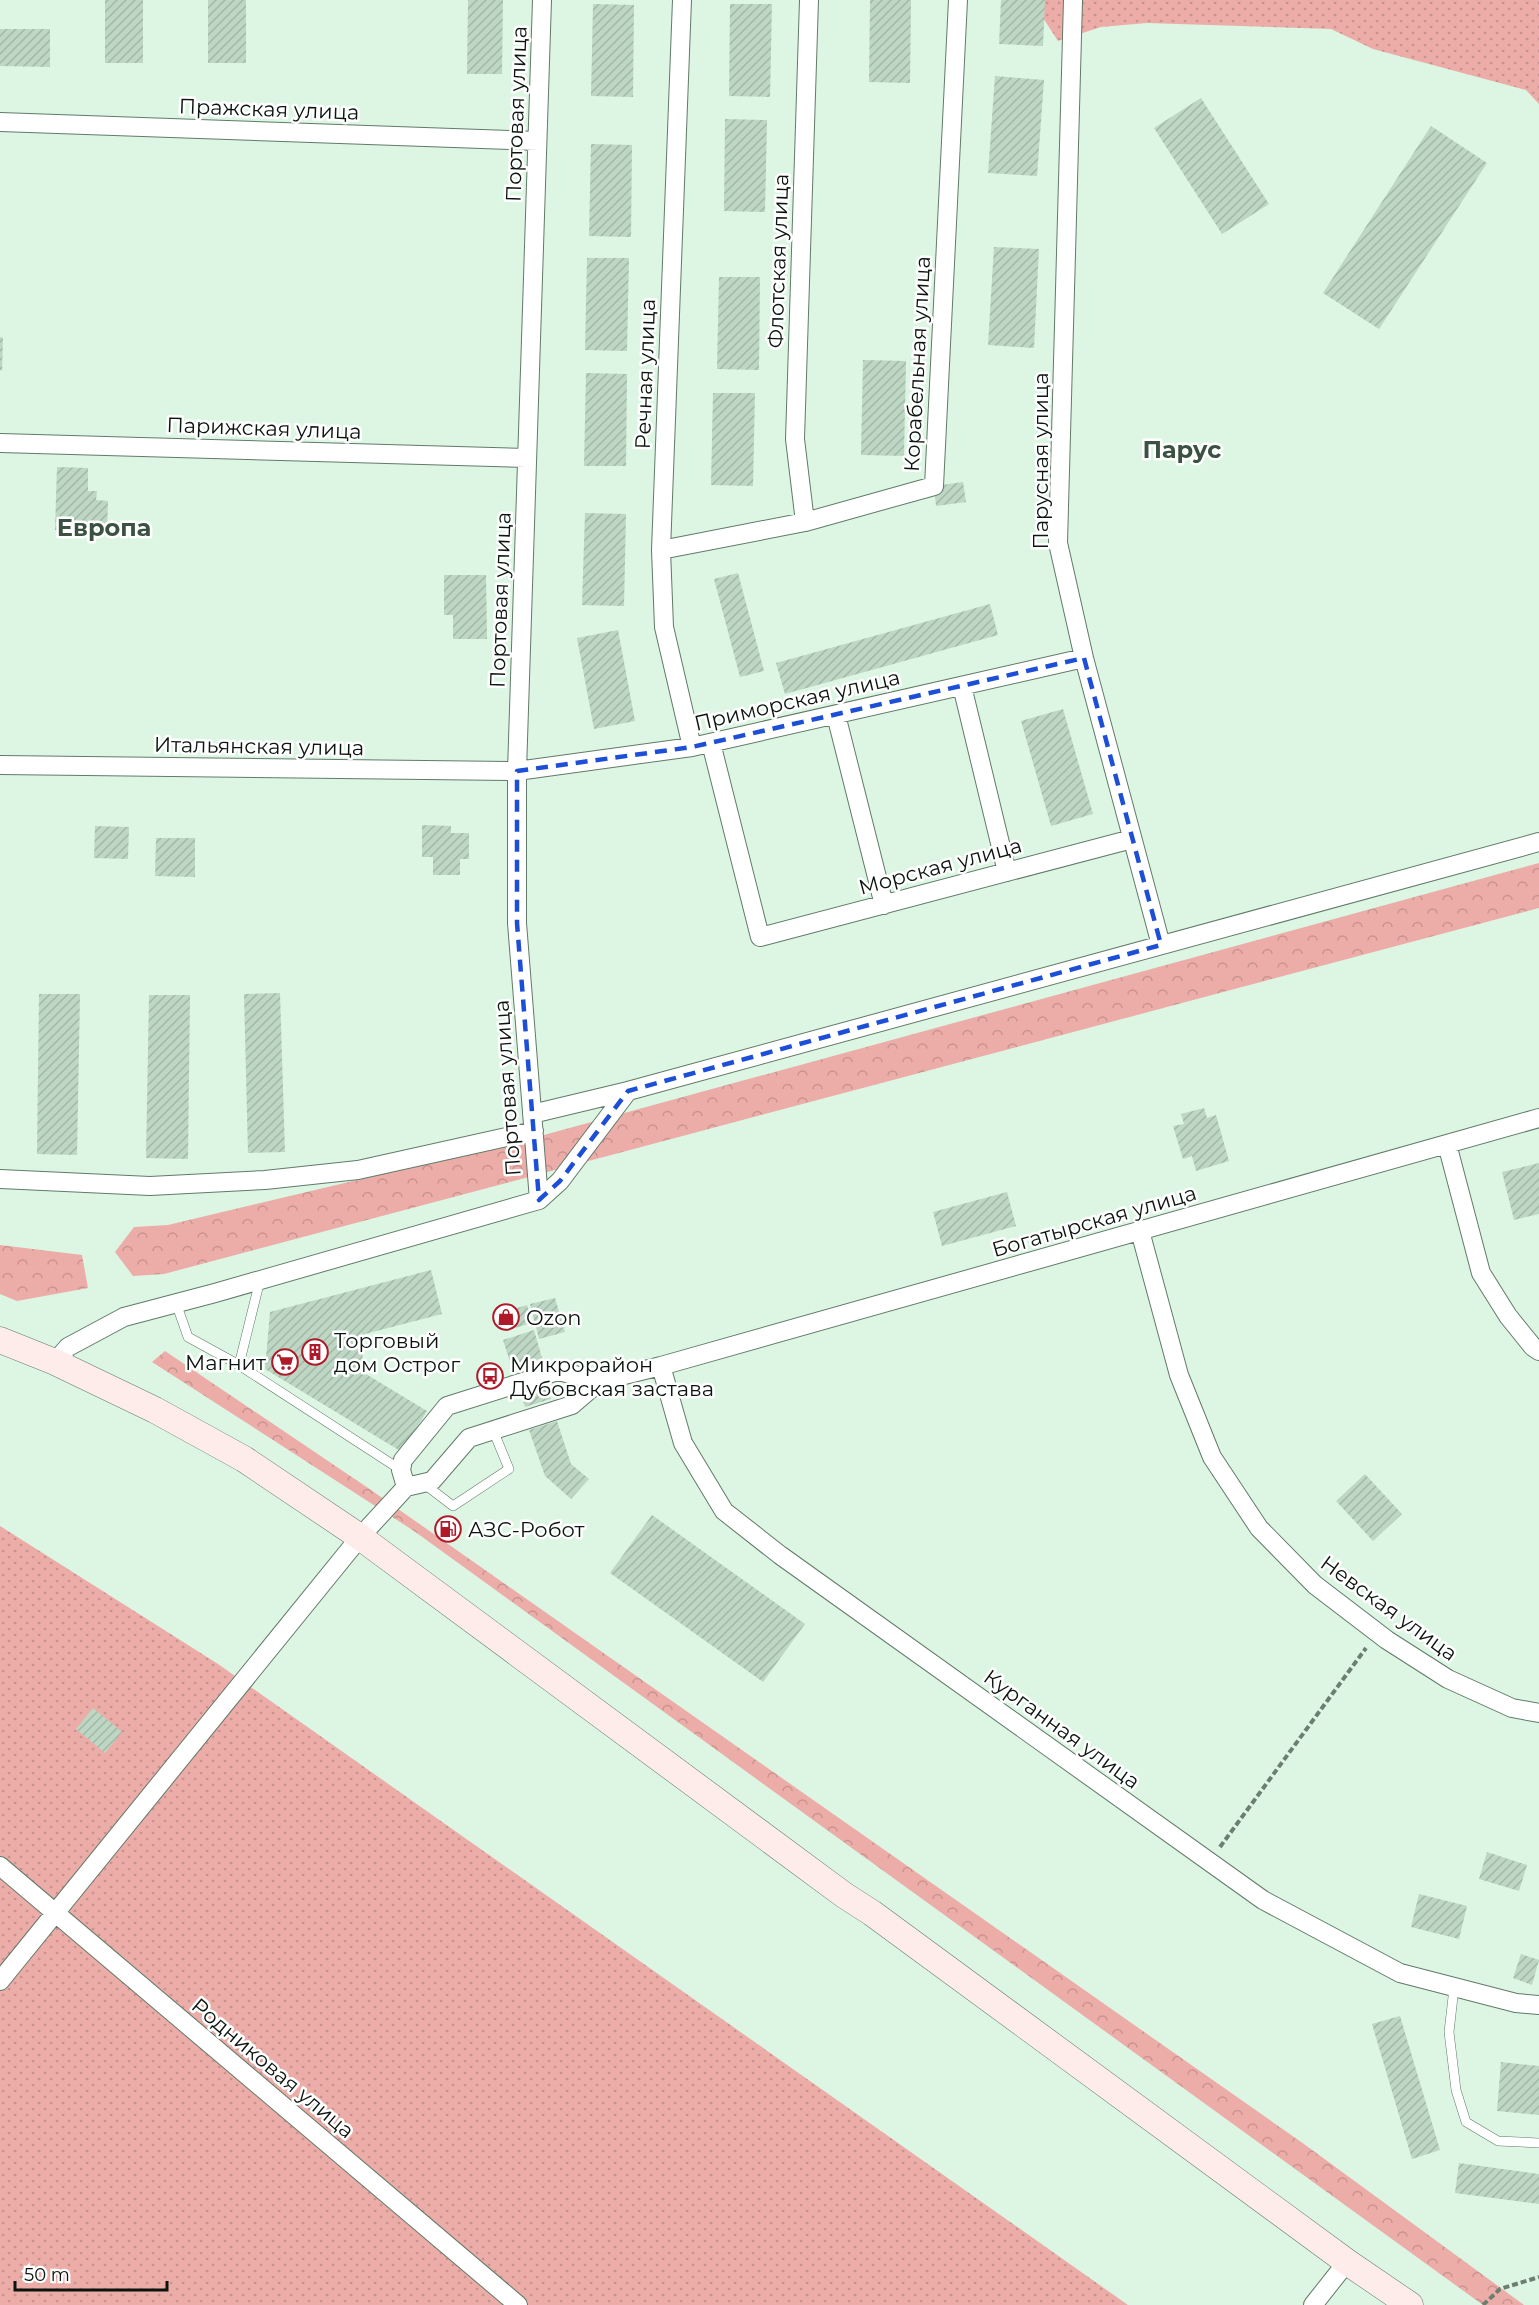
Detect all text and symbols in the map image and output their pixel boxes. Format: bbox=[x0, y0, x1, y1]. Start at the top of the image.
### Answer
street label: Портовая улица bbox=[500, 25, 532, 203]
street label: Пражская улица bbox=[178, 93, 360, 125]
street label: Флотская улица bbox=[762, 173, 794, 349]
street label: Корабельная улица bbox=[899, 256, 935, 472]
street label: Речная улица bbox=[630, 298, 660, 450]
street label: Парусная улица bbox=[1028, 372, 1053, 550]
street label: Парижская улица bbox=[166, 412, 362, 444]
district label: Парус bbox=[1143, 435, 1221, 464]
street label: Портовая улица bbox=[484, 511, 516, 689]
district label: Европа bbox=[57, 513, 151, 542]
street label: Приморская улица bbox=[692, 664, 902, 736]
street label: Итальянская улица bbox=[154, 732, 364, 760]
street label: Морская улица bbox=[856, 832, 1024, 900]
street label: Портовая улица bbox=[488, 999, 526, 1177]
street label: Богатырская улица bbox=[989, 1180, 1199, 1262]
shop icon: Ozon bbox=[491, 1302, 521, 1332]
place label: Ozon bbox=[526, 1305, 582, 1330]
place label: Торговый дом Острог bbox=[334, 1328, 460, 1377]
building icon: Торговый дом Острог bbox=[300, 1337, 330, 1367]
supermarket icon: Магнит bbox=[270, 1347, 300, 1377]
place label: Магнит bbox=[185, 1350, 266, 1375]
place label: Микрорайон Дубовская застава bbox=[510, 1352, 714, 1401]
bus stop icon: Микрорайон Дубовская застава bbox=[475, 1361, 505, 1391]
fuel station icon: АЗС-Робот bbox=[433, 1514, 463, 1544]
place label: АЗС-Робот bbox=[468, 1517, 584, 1542]
street label: Невская улица bbox=[1316, 1550, 1462, 1666]
street label: Курганная улица bbox=[979, 1664, 1145, 1794]
street label: Родниковая улица bbox=[187, 1993, 359, 2143]
scale bar bbox=[15, 2254, 166, 2292]
text: 50 m bbox=[24, 2264, 70, 2286]

